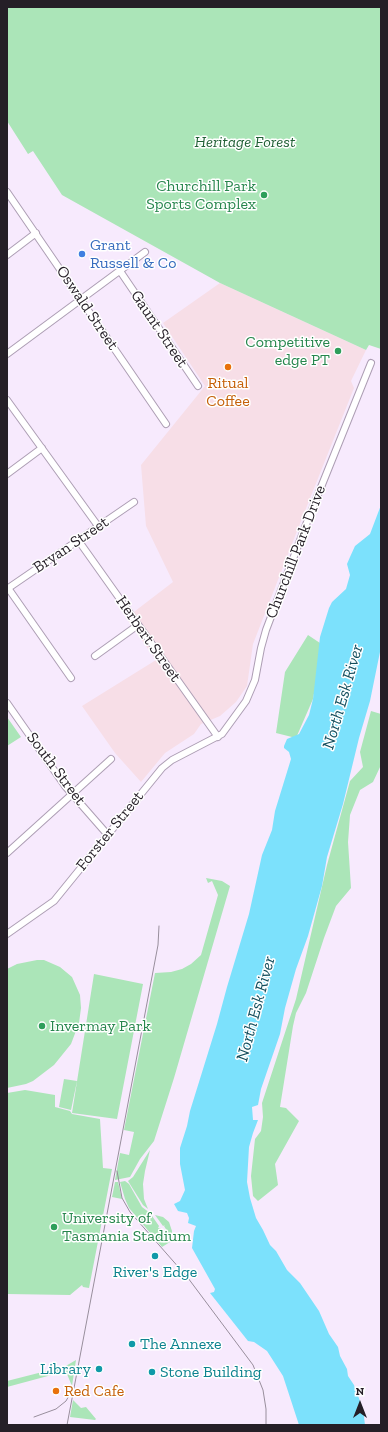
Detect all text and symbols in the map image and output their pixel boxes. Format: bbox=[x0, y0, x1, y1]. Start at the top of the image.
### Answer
park label: Heritage Forest bbox=[195, 132, 295, 152]
place label: Churchill Park Sports Complex bbox=[146, 176, 256, 214]
marker: Churchill Park Sports Complex bbox=[259, 190, 269, 200]
place label: Grant Russell & Co bbox=[90, 235, 176, 273]
marker: Grant Russell & Co bbox=[77, 249, 87, 259]
street label: Oswald Street bbox=[52, 262, 122, 354]
street label: Gaunt Street bbox=[126, 287, 192, 371]
place label: Competitive edge PT bbox=[245, 332, 330, 370]
marker: Competitive edge PT bbox=[333, 346, 343, 356]
marker: Ritual Coffee bbox=[223, 362, 233, 372]
place label: Ritual Coffee bbox=[206, 373, 250, 411]
street label: Churchill Park Drive bbox=[262, 483, 330, 621]
street label: Bryan Street bbox=[29, 513, 113, 577]
street label: Herbert Street bbox=[111, 592, 185, 686]
water label: North Esk River bbox=[318, 642, 368, 752]
street label: South Street bbox=[22, 729, 90, 809]
street label: Forster Street bbox=[72, 787, 148, 875]
water label: North Esk River bbox=[232, 954, 280, 1064]
place label: Invermay Park bbox=[50, 1016, 151, 1036]
marker: Invermay Park bbox=[37, 1021, 47, 1031]
place label: University of Tasmania Stadium bbox=[62, 1208, 191, 1246]
marker: University of Tasmania Stadium bbox=[49, 1222, 59, 1232]
marker: River's Edge bbox=[150, 1251, 160, 1261]
place label: River's Edge bbox=[113, 1262, 197, 1282]
place label: The Annexe bbox=[140, 1334, 222, 1354]
marker: The Annexe bbox=[127, 1339, 137, 1349]
place label: Library bbox=[40, 1359, 91, 1379]
place label: Stone Building bbox=[160, 1362, 262, 1382]
marker: Library bbox=[94, 1364, 104, 1374]
marker: Stone Building bbox=[147, 1367, 157, 1377]
place label: Red Cafe bbox=[64, 1381, 124, 1401]
north arrow bbox=[340, 1384, 380, 1424]
text: N bbox=[356, 1385, 364, 1398]
marker: Red Cafe bbox=[51, 1386, 61, 1396]

